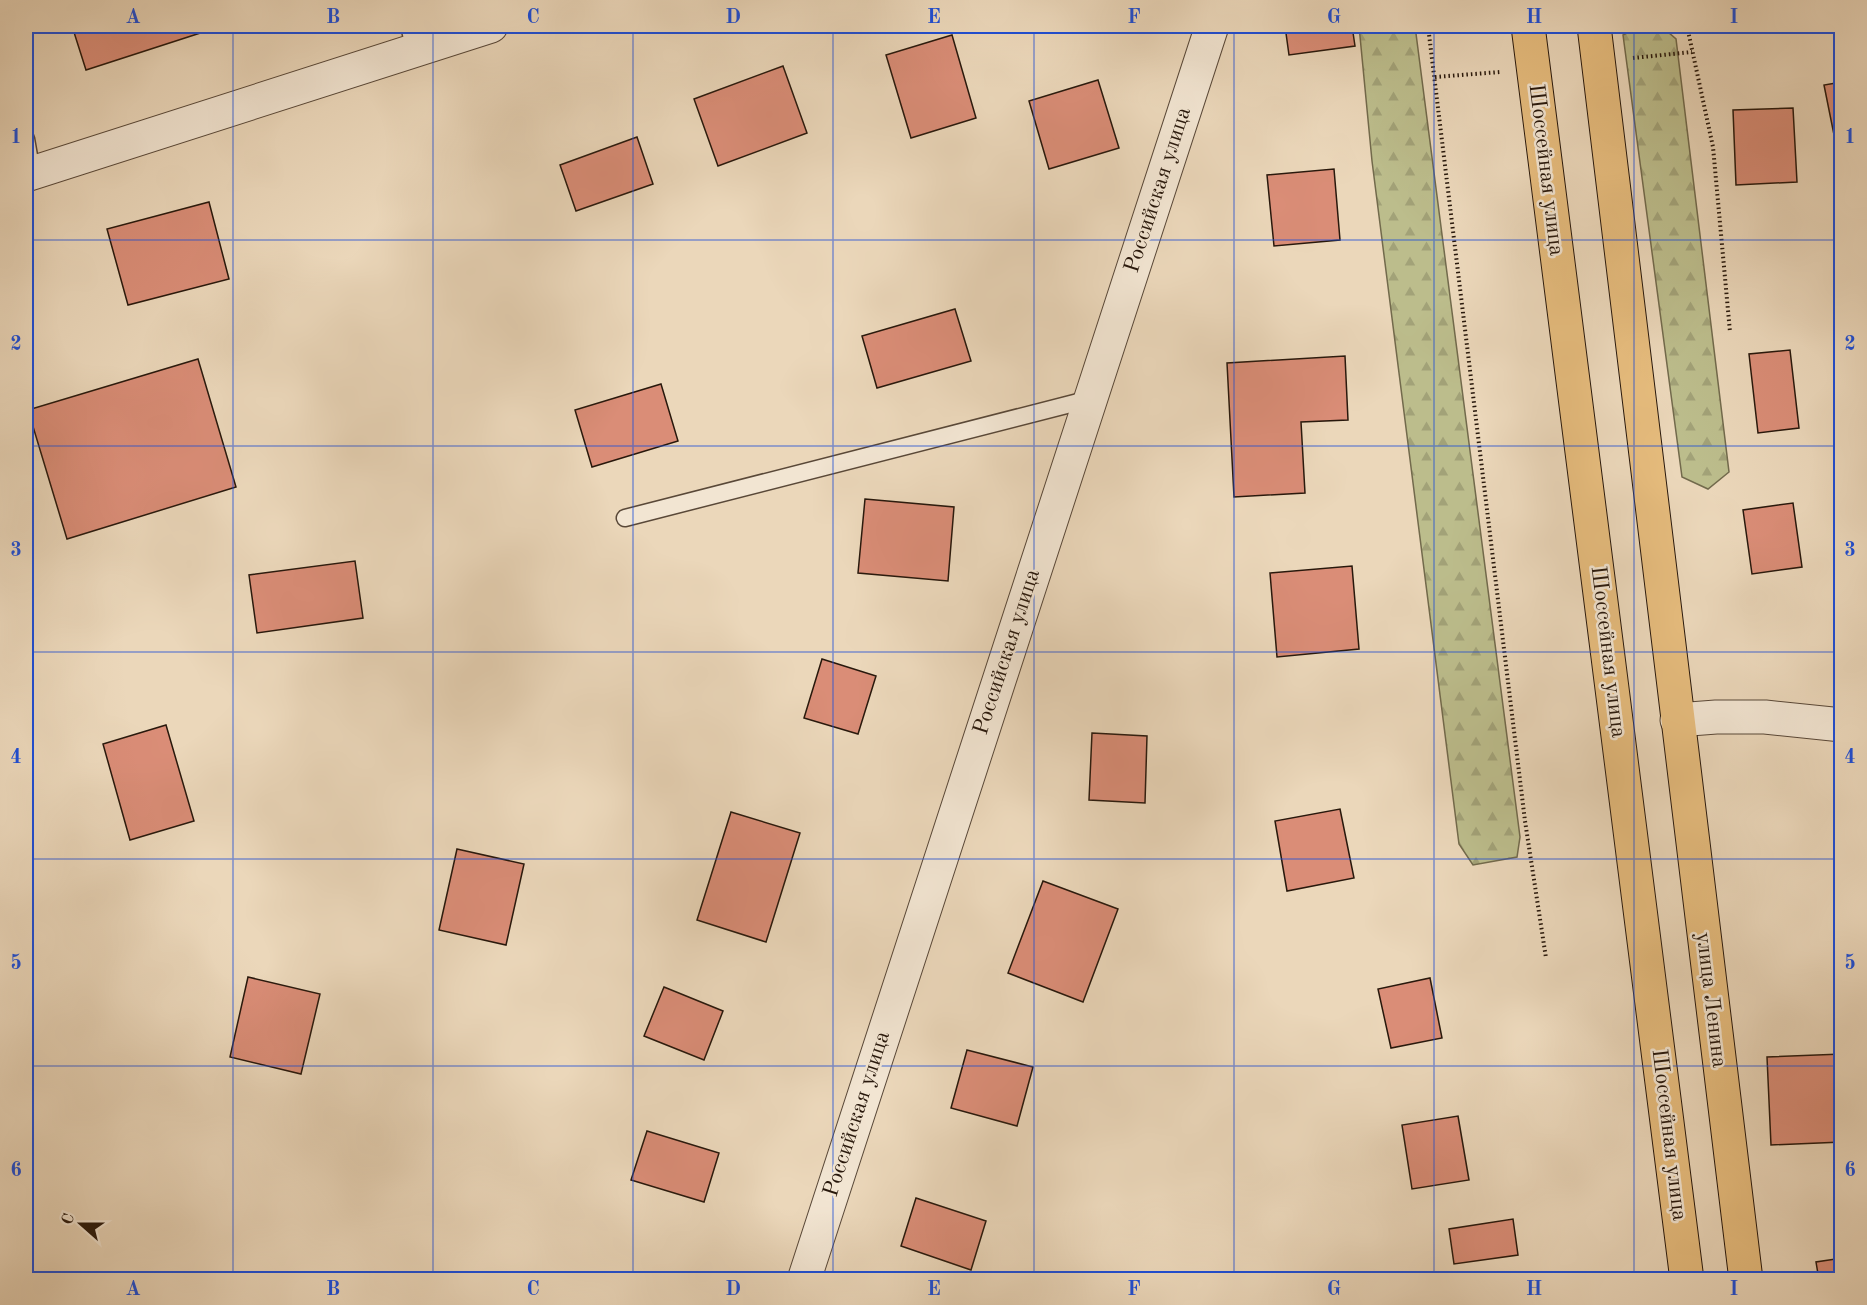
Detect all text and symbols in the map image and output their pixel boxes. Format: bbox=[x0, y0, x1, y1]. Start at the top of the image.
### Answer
text: A bbox=[125, 8, 141, 28]
text: B bbox=[326, 8, 340, 28]
text: C bbox=[526, 8, 540, 28]
text: D bbox=[725, 8, 741, 28]
text: E bbox=[927, 8, 941, 28]
text: F bbox=[1127, 8, 1141, 28]
text: G bbox=[1327, 8, 1341, 28]
text: H bbox=[1526, 8, 1542, 28]
text: I bbox=[1730, 8, 1738, 28]
street label: Шоссейная улица bbox=[1525, 83, 1567, 257]
street label: Российская улица bbox=[1121, 104, 1195, 276]
text: 1 bbox=[10, 128, 22, 148]
text: 1 bbox=[1844, 128, 1856, 148]
text: 2 bbox=[10, 335, 22, 355]
text: 2 bbox=[1844, 335, 1856, 355]
text: 3 bbox=[10, 541, 22, 561]
text: 3 bbox=[1844, 541, 1856, 561]
street label: Шоссейная улица bbox=[1587, 565, 1629, 739]
street label: Российская улица bbox=[970, 566, 1044, 738]
text: 4 bbox=[10, 748, 22, 768]
text: 4 bbox=[1844, 748, 1856, 768]
street label: улица Ленина bbox=[1692, 931, 1730, 1069]
text: 5 bbox=[10, 953, 22, 974]
text: 5 bbox=[1844, 953, 1856, 974]
street label: Российская улица bbox=[820, 1028, 894, 1200]
street label: Шоссейная улица bbox=[1648, 1048, 1690, 1222]
text: 6 bbox=[10, 1161, 22, 1181]
text: 6 bbox=[1844, 1161, 1856, 1181]
north arrow bbox=[51, 1194, 111, 1254]
text: С bbox=[60, 1212, 78, 1227]
text: A bbox=[125, 1280, 141, 1300]
text: B bbox=[326, 1280, 340, 1300]
text: C bbox=[526, 1280, 540, 1300]
text: D bbox=[725, 1280, 741, 1300]
text: E bbox=[927, 1280, 941, 1300]
text: F bbox=[1127, 1280, 1141, 1300]
text: G bbox=[1327, 1280, 1341, 1300]
text: H bbox=[1526, 1280, 1542, 1300]
text: I bbox=[1730, 1280, 1738, 1300]

